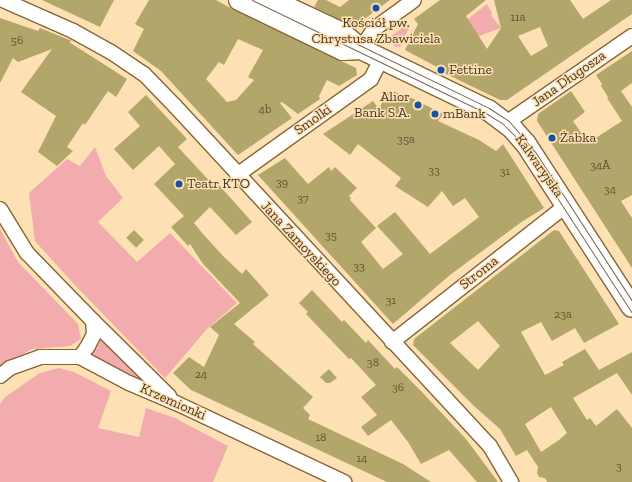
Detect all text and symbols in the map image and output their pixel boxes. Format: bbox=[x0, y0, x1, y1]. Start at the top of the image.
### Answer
marker: Kościół pw. Chrystusa Zbawiciela bbox=[371, 3, 381, 13]
house number: 11a bbox=[510, 11, 526, 25]
place label: Kościół pw. Chrystusa Zbawiciela bbox=[311, 15, 441, 48]
house number: 56 bbox=[11, 34, 23, 48]
street label: Jana Długosza bbox=[529, 47, 609, 111]
place label: Fettine bbox=[449, 62, 492, 78]
marker: Fettine bbox=[436, 65, 446, 75]
place label: Alior Bank S.A. bbox=[354, 89, 410, 122]
marker: Alior Bank S.A. bbox=[413, 100, 423, 110]
street label: Smolki bbox=[291, 101, 335, 139]
house number: 4b bbox=[259, 103, 271, 117]
place label: mBank bbox=[443, 106, 486, 122]
marker: mBank bbox=[430, 109, 440, 119]
place label: Żabka bbox=[560, 130, 596, 146]
street label: Kalwaryjska bbox=[511, 131, 567, 201]
house number: 35a bbox=[397, 133, 415, 147]
marker: Żabka bbox=[547, 133, 557, 143]
house number: 34A bbox=[590, 159, 610, 173]
house number: 33 bbox=[428, 164, 440, 178]
house number: 31 bbox=[500, 165, 510, 179]
place label: Teatr KTO bbox=[187, 176, 250, 192]
house number: 39 bbox=[276, 176, 288, 190]
marker: Teatr KTO bbox=[174, 179, 184, 189]
house number: 34 bbox=[604, 183, 616, 197]
house number: 37 bbox=[297, 192, 309, 206]
street label: Jana Zamoyskiego bbox=[257, 198, 345, 290]
house number: 35 bbox=[325, 229, 337, 243]
street label: Stroma bbox=[456, 253, 502, 293]
house number: 33 bbox=[353, 260, 365, 274]
house number: 31 bbox=[386, 294, 396, 308]
house number: 23a bbox=[554, 308, 572, 322]
house number: 38 bbox=[367, 356, 379, 370]
house number: 24 bbox=[195, 368, 207, 382]
street label: Krzemionki bbox=[137, 380, 209, 424]
house number: 36 bbox=[392, 381, 404, 395]
house number: 18 bbox=[315, 431, 327, 445]
house number: 14 bbox=[356, 452, 368, 466]
house number: 3 bbox=[616, 460, 622, 474]

